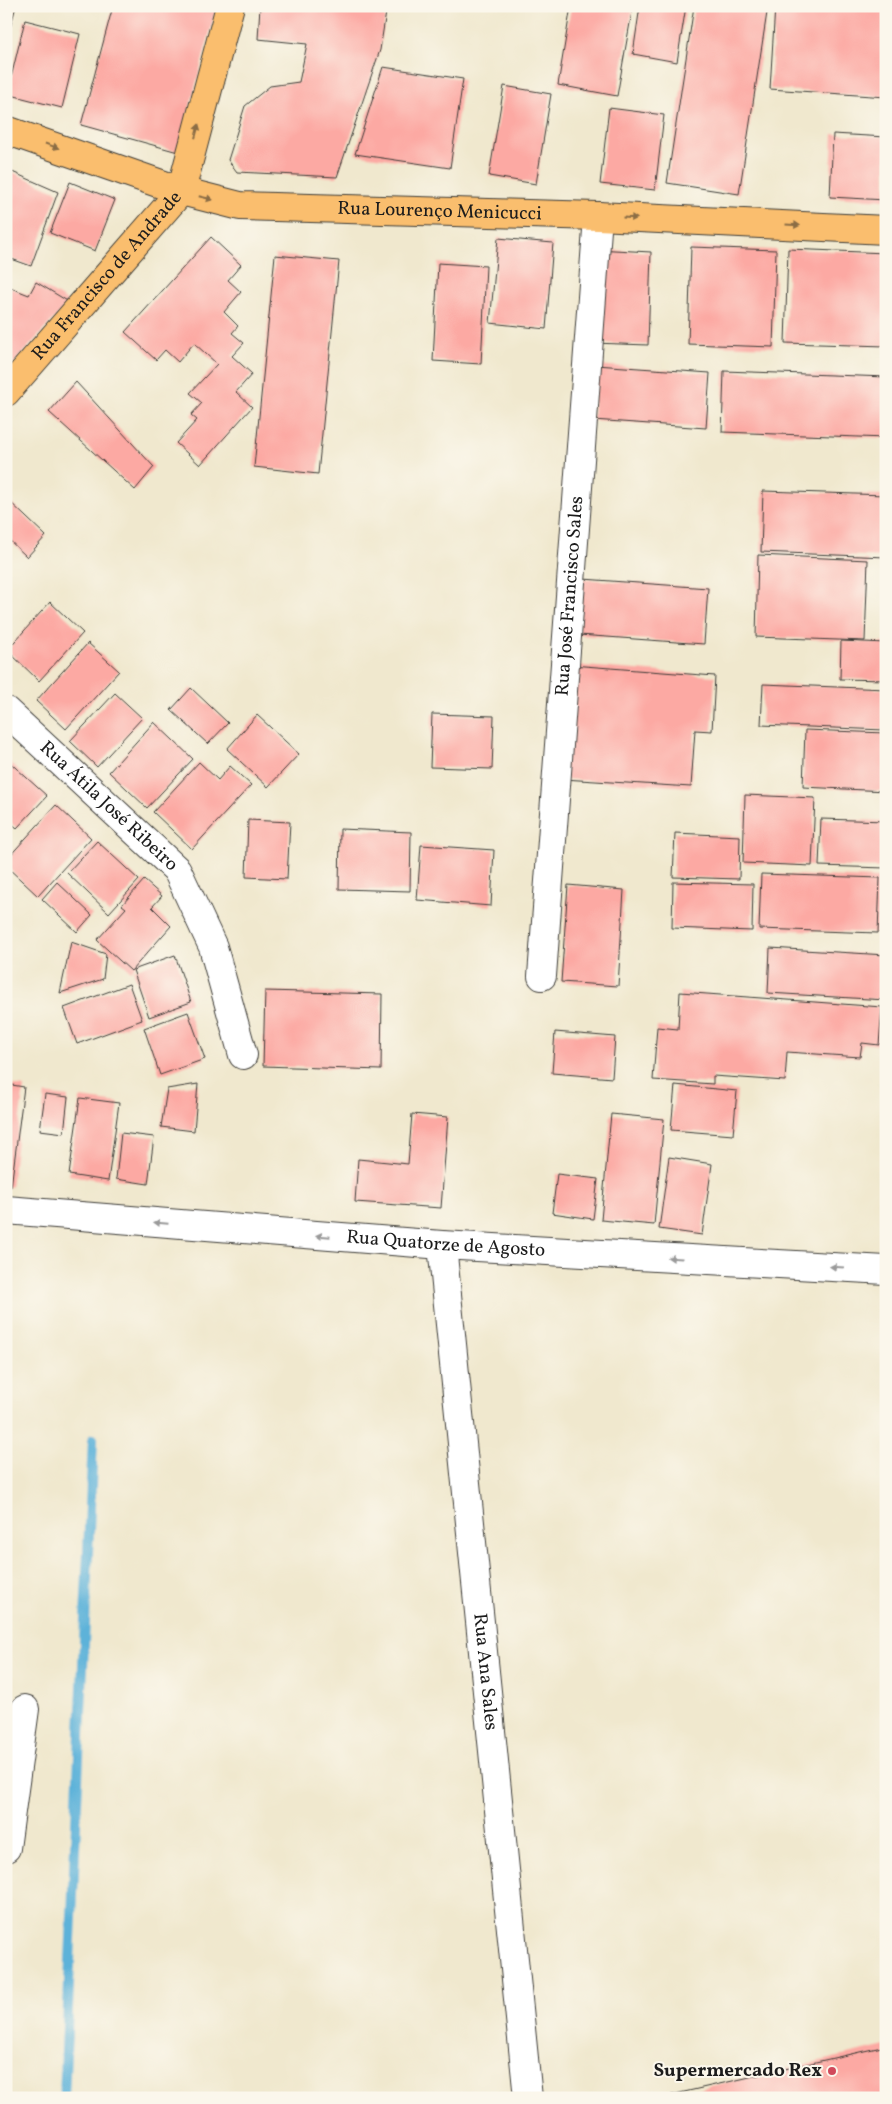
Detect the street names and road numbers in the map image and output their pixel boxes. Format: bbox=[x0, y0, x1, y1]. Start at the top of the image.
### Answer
street label: Rua Francisco de Andrade bbox=[26, 186, 188, 366]
street label: Rua Lourenço Menicucci bbox=[337, 196, 543, 227]
street label: Rua José Francisco Sales bbox=[550, 495, 590, 697]
street label: Rua Átila José Ribeiro bbox=[33, 735, 184, 877]
street label: Rua Quatorze de Agosto bbox=[345, 1224, 546, 1264]
street label: Rua Ana Sales bbox=[466, 1612, 504, 1732]

